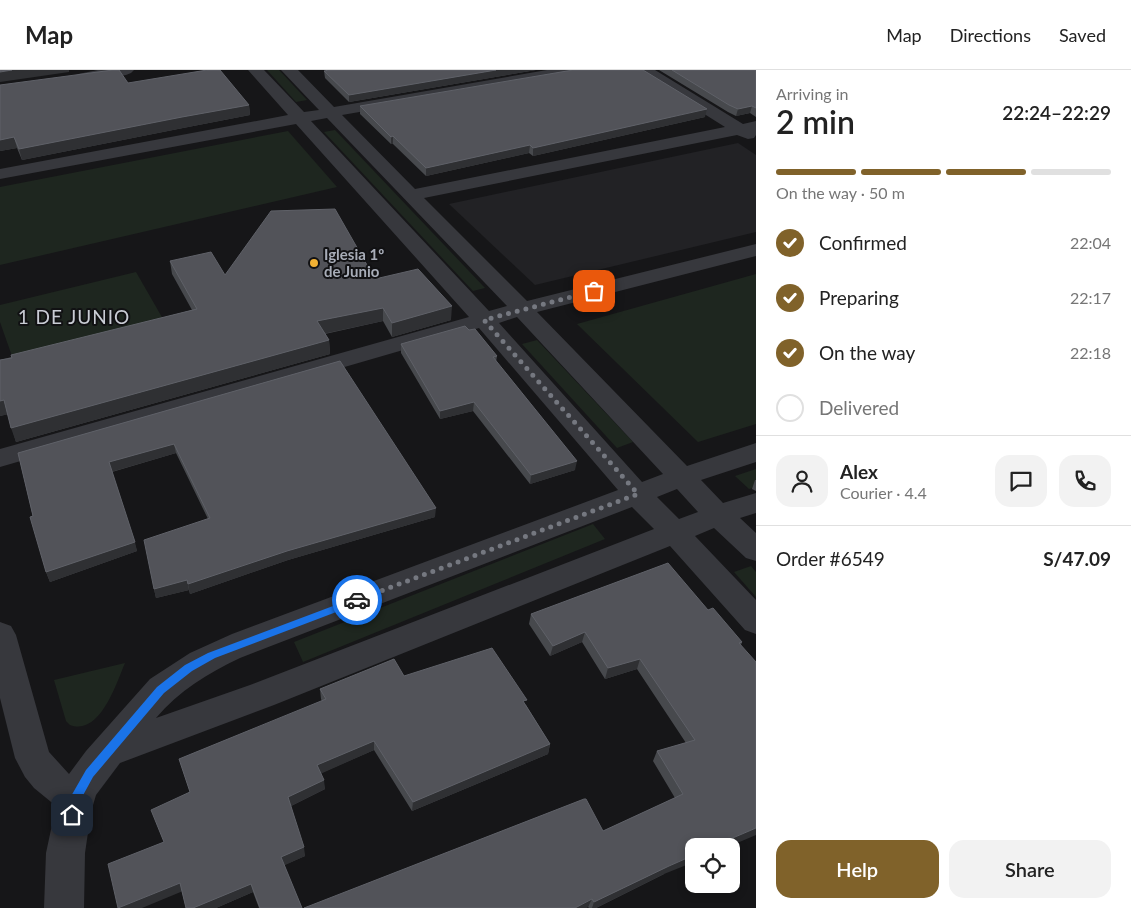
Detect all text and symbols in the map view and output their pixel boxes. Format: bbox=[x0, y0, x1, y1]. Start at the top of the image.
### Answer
text: Map bbox=[25, 20, 73, 49]
text: Map bbox=[886, 24, 922, 46]
text: Directions bbox=[950, 24, 1031, 46]
text: Saved bbox=[1059, 24, 1106, 46]
text: Arriving in bbox=[776, 84, 849, 103]
text: 22:24–22:29 bbox=[1002, 101, 1111, 124]
text: 2 min bbox=[776, 102, 855, 141]
text: On the way · 50 m bbox=[776, 183, 905, 202]
icon: check bbox=[776, 229, 804, 257]
text: Confirmed bbox=[819, 231, 907, 254]
text: 22:04 bbox=[1070, 233, 1111, 252]
place label: Iglesia 1º de Junio bbox=[324, 245, 384, 280]
marker: Iglesia 1º de Junio bbox=[308, 257, 320, 269]
pin bbox=[573, 270, 615, 312]
icon: bag bbox=[580, 277, 608, 305]
icon: check bbox=[776, 284, 804, 312]
text: Preparing bbox=[819, 286, 899, 309]
text: 22:17 bbox=[1070, 288, 1111, 307]
district label: 1 DE JUNIO bbox=[18, 305, 130, 328]
icon: check bbox=[776, 339, 804, 367]
text: On the way bbox=[819, 341, 915, 364]
text: 22:18 bbox=[1070, 343, 1111, 362]
text: Delivered bbox=[819, 396, 899, 419]
button: person bbox=[776, 455, 828, 507]
button: chat bbox=[995, 455, 1047, 507]
button: phone bbox=[1059, 455, 1111, 507]
text: Alex bbox=[840, 460, 878, 483]
text: Courier · 4.4 bbox=[840, 483, 927, 502]
text: Order #6549 bbox=[776, 547, 885, 570]
text: S/47.09 bbox=[1043, 547, 1111, 570]
courier bbox=[332, 575, 382, 625]
icon: car bbox=[343, 586, 371, 614]
pin bbox=[51, 794, 93, 836]
icon: home bbox=[58, 801, 86, 829]
map controls bbox=[685, 838, 740, 893]
button: locate bbox=[685, 838, 740, 893]
button: Help bbox=[776, 840, 939, 898]
button: Share bbox=[949, 840, 1111, 898]

